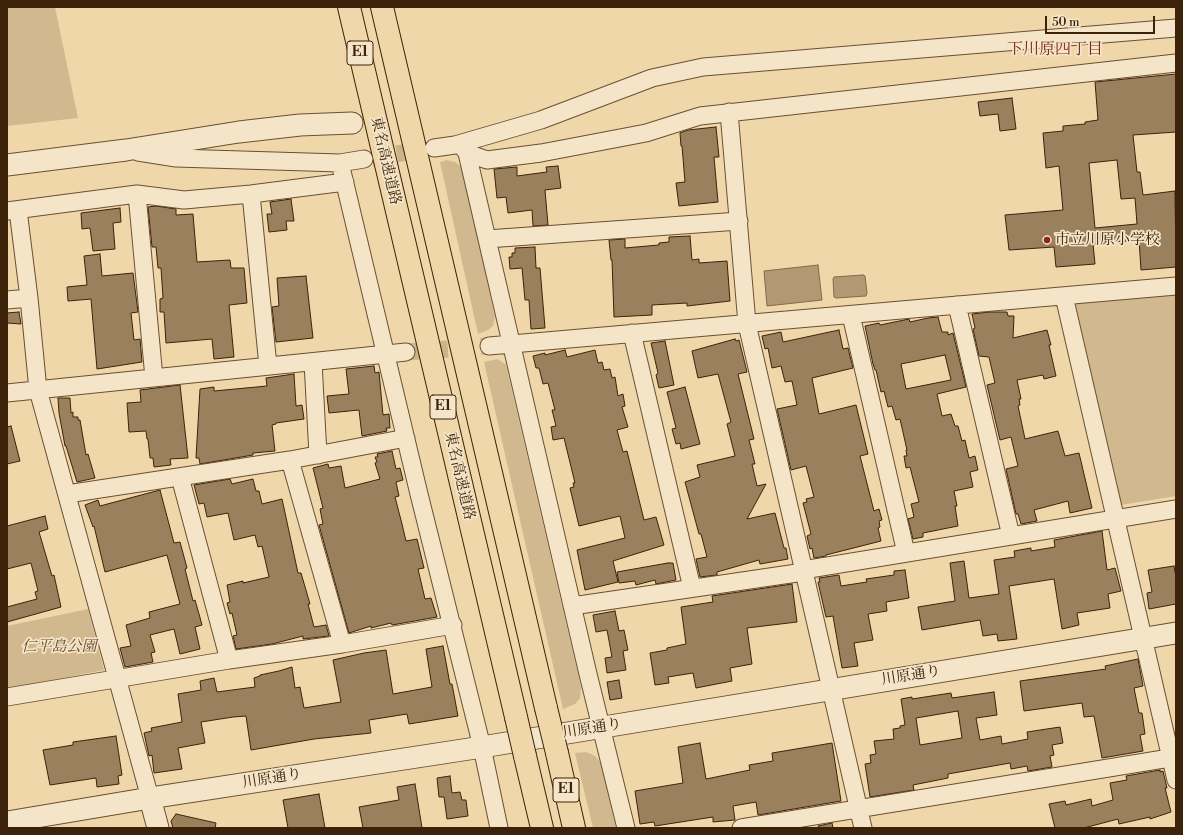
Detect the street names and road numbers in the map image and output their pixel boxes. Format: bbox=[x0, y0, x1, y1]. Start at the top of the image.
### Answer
road number: E1 bbox=[347, 41, 373, 65]
street label: 東名高速道路 bbox=[366, 115, 404, 207]
road number: E1 bbox=[430, 395, 456, 419]
street label: 東名高速道路 bbox=[440, 430, 478, 522]
street label: 川原通り bbox=[880, 662, 942, 690]
street label: 川原通り bbox=[561, 715, 623, 743]
street label: 川原通り bbox=[241, 765, 303, 793]
road number: E1 bbox=[553, 778, 579, 802]

